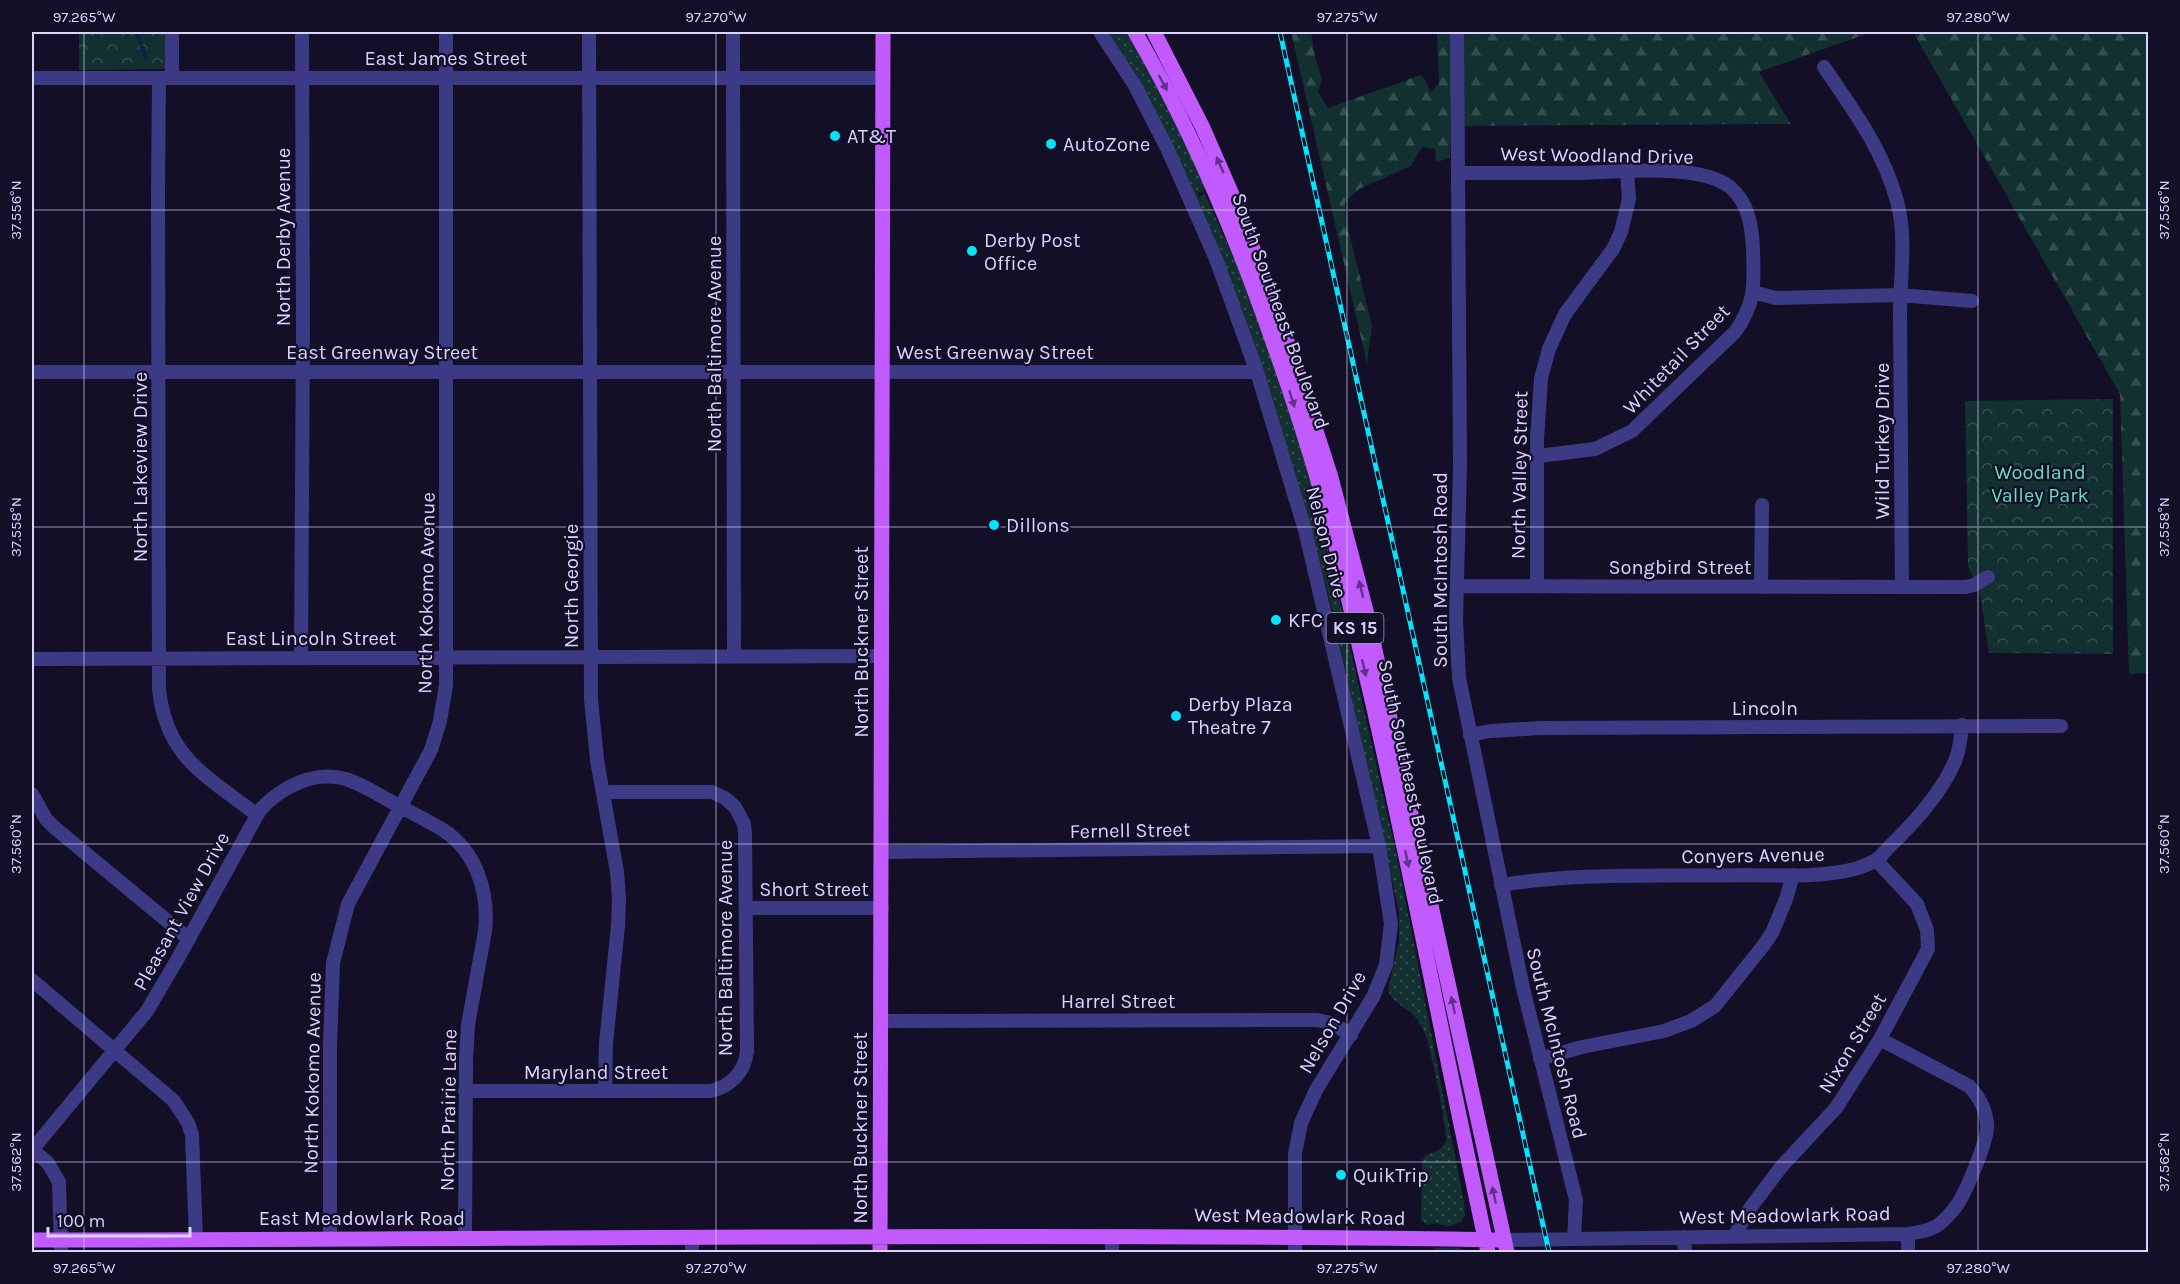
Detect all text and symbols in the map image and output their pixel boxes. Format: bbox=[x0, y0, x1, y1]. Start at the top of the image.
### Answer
text: 97.265°W bbox=[53, 8, 116, 26]
text: 97.270°W bbox=[685, 8, 747, 26]
text: 97.275°W bbox=[1316, 8, 1378, 26]
text: 97.280°W bbox=[1946, 8, 2010, 26]
street label: East James Street bbox=[364, 47, 528, 70]
one-way arrow bbox=[1158, 74, 1168, 91]
place label: AT&T bbox=[847, 125, 896, 148]
marker: AT&T bbox=[828, 129, 842, 143]
place label: AutoZone bbox=[1063, 133, 1150, 156]
marker: AutoZone bbox=[1044, 137, 1058, 151]
street label: West Woodland Drive bbox=[1500, 142, 1694, 169]
street label: North Derby Avenue bbox=[272, 148, 295, 326]
one-way arrow bbox=[1215, 157, 1224, 174]
text: 37.556°N bbox=[7, 180, 25, 240]
text: 37.556°N bbox=[2155, 180, 2173, 240]
street label: South Southeast Boulevard bbox=[1227, 190, 1334, 432]
place label: Derby Post Office bbox=[984, 229, 1081, 275]
street label: North Baltimore Avenue bbox=[703, 236, 726, 452]
marker: Derby Post Office bbox=[965, 244, 979, 258]
street label: Whitetail Street bbox=[1618, 299, 1735, 419]
street label: East Greenway Street bbox=[286, 341, 479, 364]
street label: West Greenway Street bbox=[896, 341, 1094, 364]
street label: Wild Turkey Drive bbox=[1871, 363, 1894, 519]
street label: North Lakeview Drive bbox=[129, 372, 152, 562]
one-way arrow bbox=[1288, 390, 1297, 408]
street label: North Valley Street bbox=[1507, 390, 1532, 559]
park label: Woodland Valley Park bbox=[1991, 461, 2089, 507]
street label: South McIntosh Road bbox=[1429, 472, 1452, 668]
street label: Nelson Drive bbox=[1302, 484, 1352, 600]
street label: North Kokomo Avenue bbox=[413, 492, 440, 694]
text: 37.558°N bbox=[7, 497, 25, 557]
text: 37.558°N bbox=[2155, 497, 2173, 557]
place label: Dillons bbox=[1006, 514, 1070, 537]
marker: Dillons bbox=[987, 518, 1001, 532]
street label: North Georgie bbox=[560, 524, 583, 648]
street label: North Buckner Street bbox=[850, 546, 873, 738]
street label: Songbird Street bbox=[1609, 556, 1752, 579]
one-way arrow bbox=[1355, 580, 1365, 598]
place label: KFC bbox=[1288, 609, 1323, 632]
marker: KFC bbox=[1269, 613, 1283, 627]
road number: KS 15 bbox=[1326, 613, 1384, 643]
street label: East Lincoln Street bbox=[226, 627, 397, 650]
street label: South Southeast Boulevard bbox=[1373, 658, 1448, 907]
one-way arrow bbox=[1360, 659, 1370, 677]
place label: Derby Plaza Theatre 7 bbox=[1188, 693, 1293, 739]
street label: Lincoln bbox=[1732, 697, 1798, 720]
marker: Derby Plaza Theatre 7 bbox=[1169, 709, 1183, 723]
text: 37.560°N bbox=[7, 814, 25, 874]
text: 37.560°N bbox=[2155, 814, 2173, 874]
street label: Fernell Street bbox=[1070, 818, 1191, 843]
street label: Pleasant View Drive bbox=[128, 828, 234, 994]
street label: North Baltimore Avenue bbox=[714, 840, 737, 1056]
street label: Conyers Avenue bbox=[1681, 843, 1825, 868]
one-way arrow bbox=[1402, 849, 1412, 868]
street label: Short Street bbox=[759, 878, 869, 901]
street label: South McIntosh Road bbox=[1522, 945, 1591, 1141]
street label: Nelson Drive bbox=[1294, 967, 1371, 1078]
street label: North Kokomo Avenue bbox=[299, 972, 326, 1174]
street label: Nixon Street bbox=[1814, 989, 1892, 1097]
street label: Harrel Street bbox=[1061, 990, 1176, 1013]
one-way arrow bbox=[1448, 995, 1458, 1014]
street label: North Prairie Lane bbox=[436, 1029, 461, 1191]
street label: North Buckner Street bbox=[849, 1032, 872, 1224]
street label: Maryland Street bbox=[524, 1061, 669, 1084]
text: 37.562°N bbox=[7, 1132, 25, 1192]
text: 37.562°N bbox=[2155, 1132, 2173, 1192]
place label: QuikTrip bbox=[1353, 1164, 1429, 1187]
marker: QuikTrip bbox=[1334, 1168, 1348, 1182]
one-way arrow bbox=[1489, 1186, 1498, 1205]
scale bar bbox=[48, 1200, 190, 1238]
street label: West Meadowlark Road bbox=[1679, 1202, 1891, 1229]
street label: West Meadowlark Road bbox=[1194, 1203, 1406, 1230]
street label: East Meadowlark Road bbox=[259, 1207, 465, 1230]
text: 100 m bbox=[57, 1210, 105, 1232]
text: 97.265°W bbox=[53, 1259, 116, 1277]
text: 97.270°W bbox=[685, 1259, 747, 1277]
text: 97.275°W bbox=[1316, 1259, 1378, 1277]
text: 97.280°W bbox=[1946, 1259, 2010, 1277]

